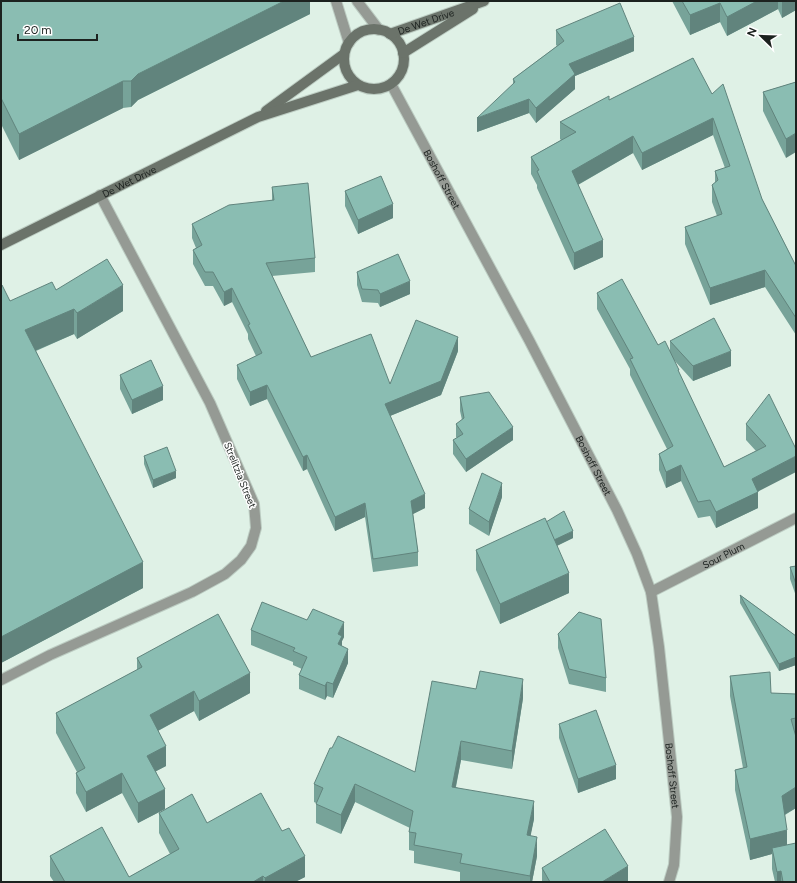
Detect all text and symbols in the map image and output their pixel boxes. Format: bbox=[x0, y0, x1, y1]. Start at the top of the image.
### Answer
street label: De Wet Drive bbox=[396, 5, 456, 37]
scale bar bbox=[18, 16, 97, 42]
north arrow bbox=[741, 16, 781, 56]
text: 20 m bbox=[24, 23, 52, 37]
text: N bbox=[745, 26, 760, 39]
street label: Boshoff Street bbox=[421, 147, 464, 211]
street label: De Wet Drive bbox=[100, 162, 159, 200]
street label: Boshoff Street bbox=[573, 433, 615, 498]
street label: Strelitzia Street bbox=[221, 440, 259, 510]
street label: Sour Plum bbox=[700, 539, 746, 571]
street label: Boshoff Street bbox=[663, 742, 683, 809]

